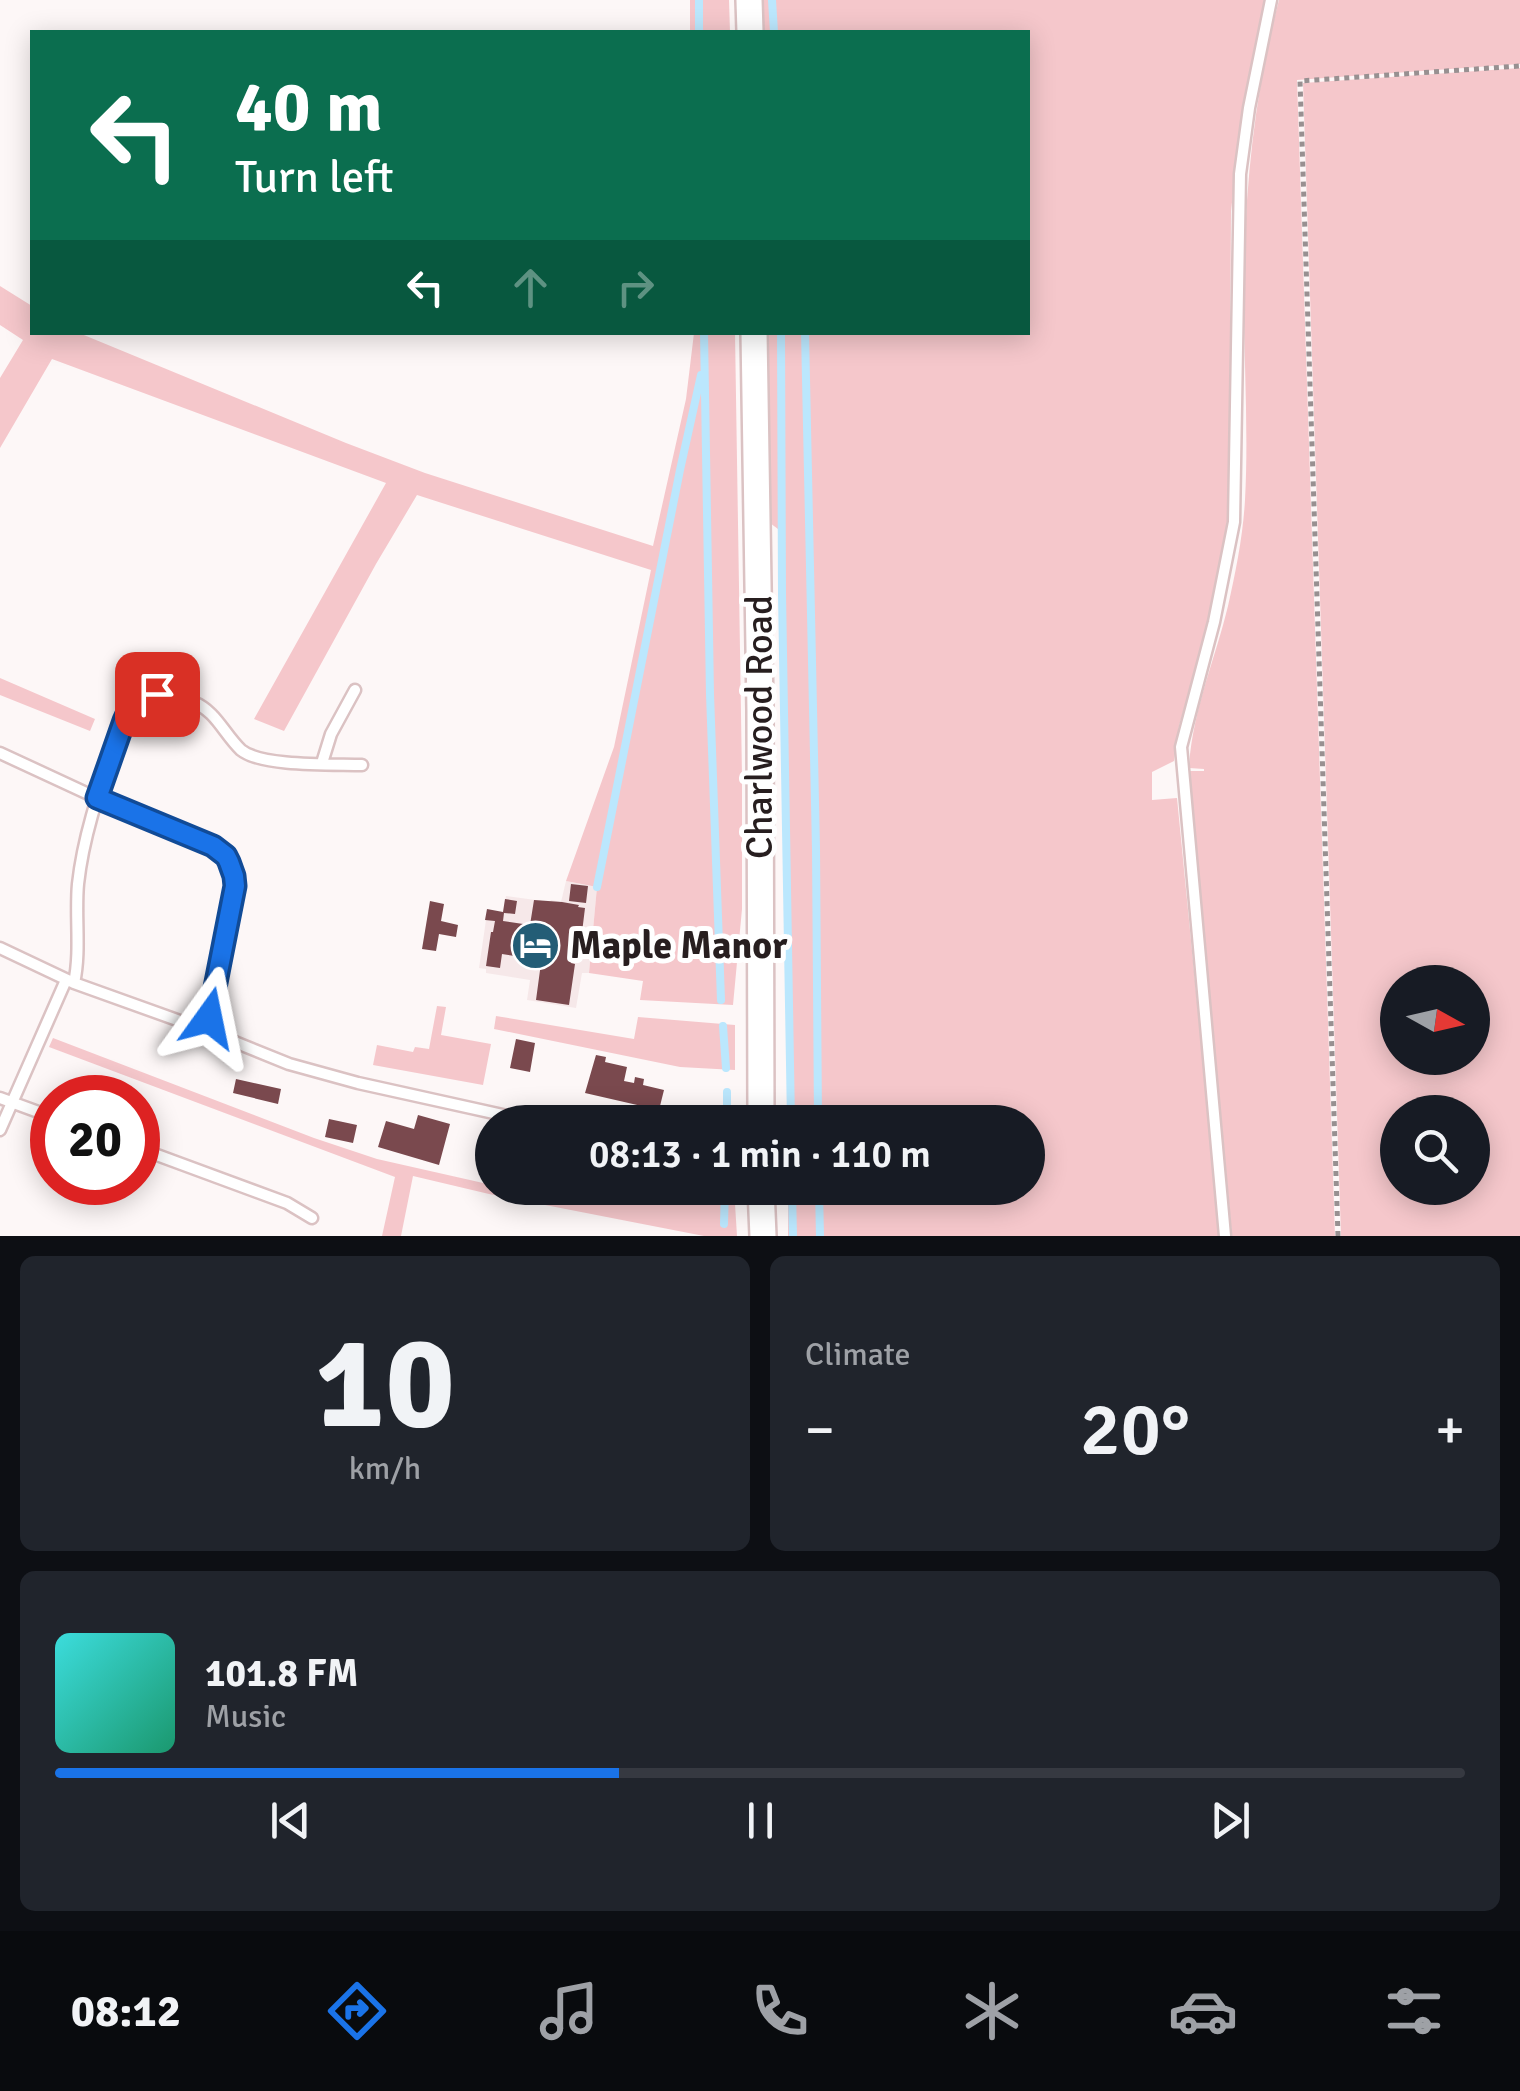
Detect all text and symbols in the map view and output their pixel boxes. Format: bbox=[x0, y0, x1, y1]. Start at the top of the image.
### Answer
text: 40 m bbox=[235, 64, 383, 150]
icon: left bbox=[70, 70, 200, 200]
text: Turn left bbox=[235, 150, 394, 205]
icon: left bbox=[398, 260, 453, 315]
icon: ahead bbox=[503, 260, 558, 315]
icon: right bbox=[608, 260, 663, 315]
street label: Charlwood Road bbox=[736, 595, 783, 859]
pin bbox=[115, 652, 200, 737]
icon: arrive bbox=[130, 667, 185, 722]
hotel icon: Maple Manor bbox=[509, 919, 561, 971]
place label: Maple Manor bbox=[570, 922, 788, 969]
north arrow bbox=[1380, 965, 1490, 1075]
map controls bbox=[1380, 965, 1490, 1205]
position arrow bbox=[157, 966, 261, 1070]
speed limit sign: 20 bbox=[30, 1075, 160, 1205]
button: search bbox=[1380, 1095, 1490, 1205]
text: 08:13 · 1 min · 110 m bbox=[589, 1131, 931, 1178]
text: 10 bbox=[315, 1304, 455, 1464]
text: Climate bbox=[805, 1335, 911, 1374]
text: 20° bbox=[1080, 1383, 1190, 1476]
text: − bbox=[805, 1396, 835, 1464]
text: + bbox=[1435, 1396, 1465, 1464]
text: km/h bbox=[349, 1449, 421, 1488]
text: 101.8 FM bbox=[205, 1650, 358, 1697]
text: Music bbox=[205, 1697, 286, 1736]
icon: previous bbox=[263, 1793, 318, 1848]
icon: pause bbox=[733, 1793, 788, 1848]
icon: next bbox=[1203, 1793, 1258, 1848]
icon: directions bbox=[322, 1976, 392, 2046]
icon: music bbox=[534, 1976, 604, 2046]
icon: phone bbox=[745, 1976, 815, 2046]
icon: climate bbox=[957, 1976, 1027, 2046]
icon: car bbox=[1168, 1976, 1238, 2046]
icon: filters bbox=[1379, 1976, 1449, 2046]
text: 08:12 bbox=[71, 1984, 181, 2039]

